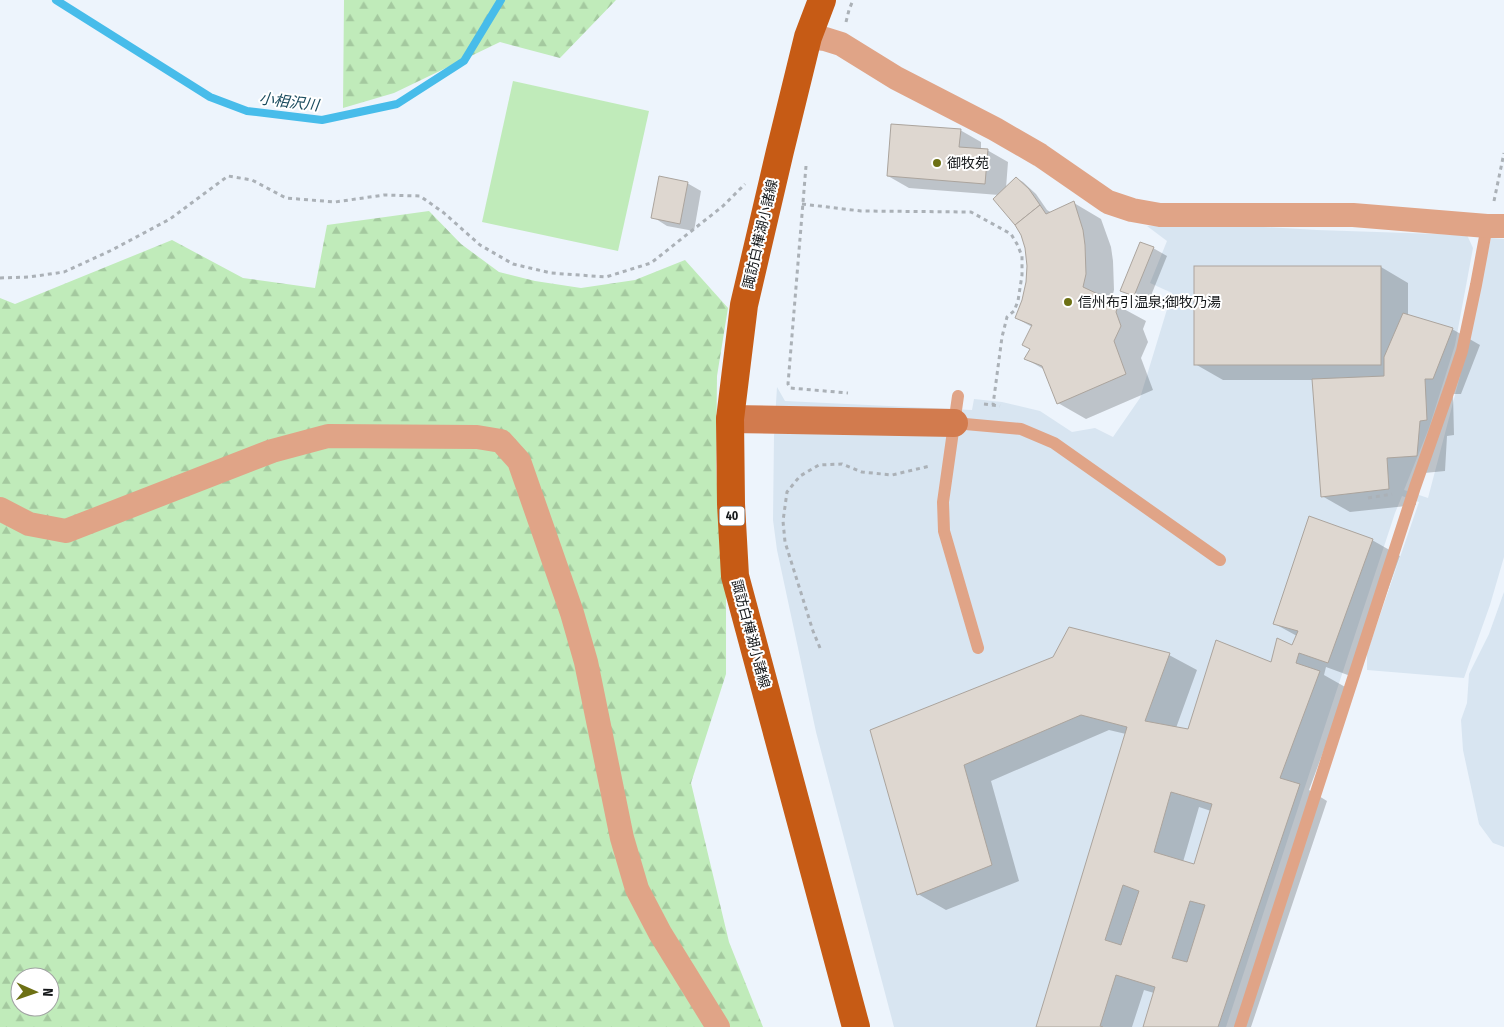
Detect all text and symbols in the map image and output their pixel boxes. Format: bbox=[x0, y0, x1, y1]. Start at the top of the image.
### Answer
water label: 小相沢川 bbox=[258, 89, 322, 115]
place label: 御牧苑 bbox=[947, 155, 989, 172]
marker: 御牧苑 bbox=[931, 157, 943, 169]
street label: 諏訪白樺湖小諸線 bbox=[740, 178, 781, 291]
place label: 信州布引温泉;御牧乃湯 bbox=[1078, 294, 1221, 311]
marker: 信州布引温泉;御牧乃湯 bbox=[1062, 296, 1074, 308]
road number: 40 bbox=[720, 506, 744, 526]
street label: 諏訪白樺湖小諸線 bbox=[728, 578, 773, 690]
north arrow bbox=[10, 967, 60, 1017]
text: N bbox=[39, 988, 56, 997]

